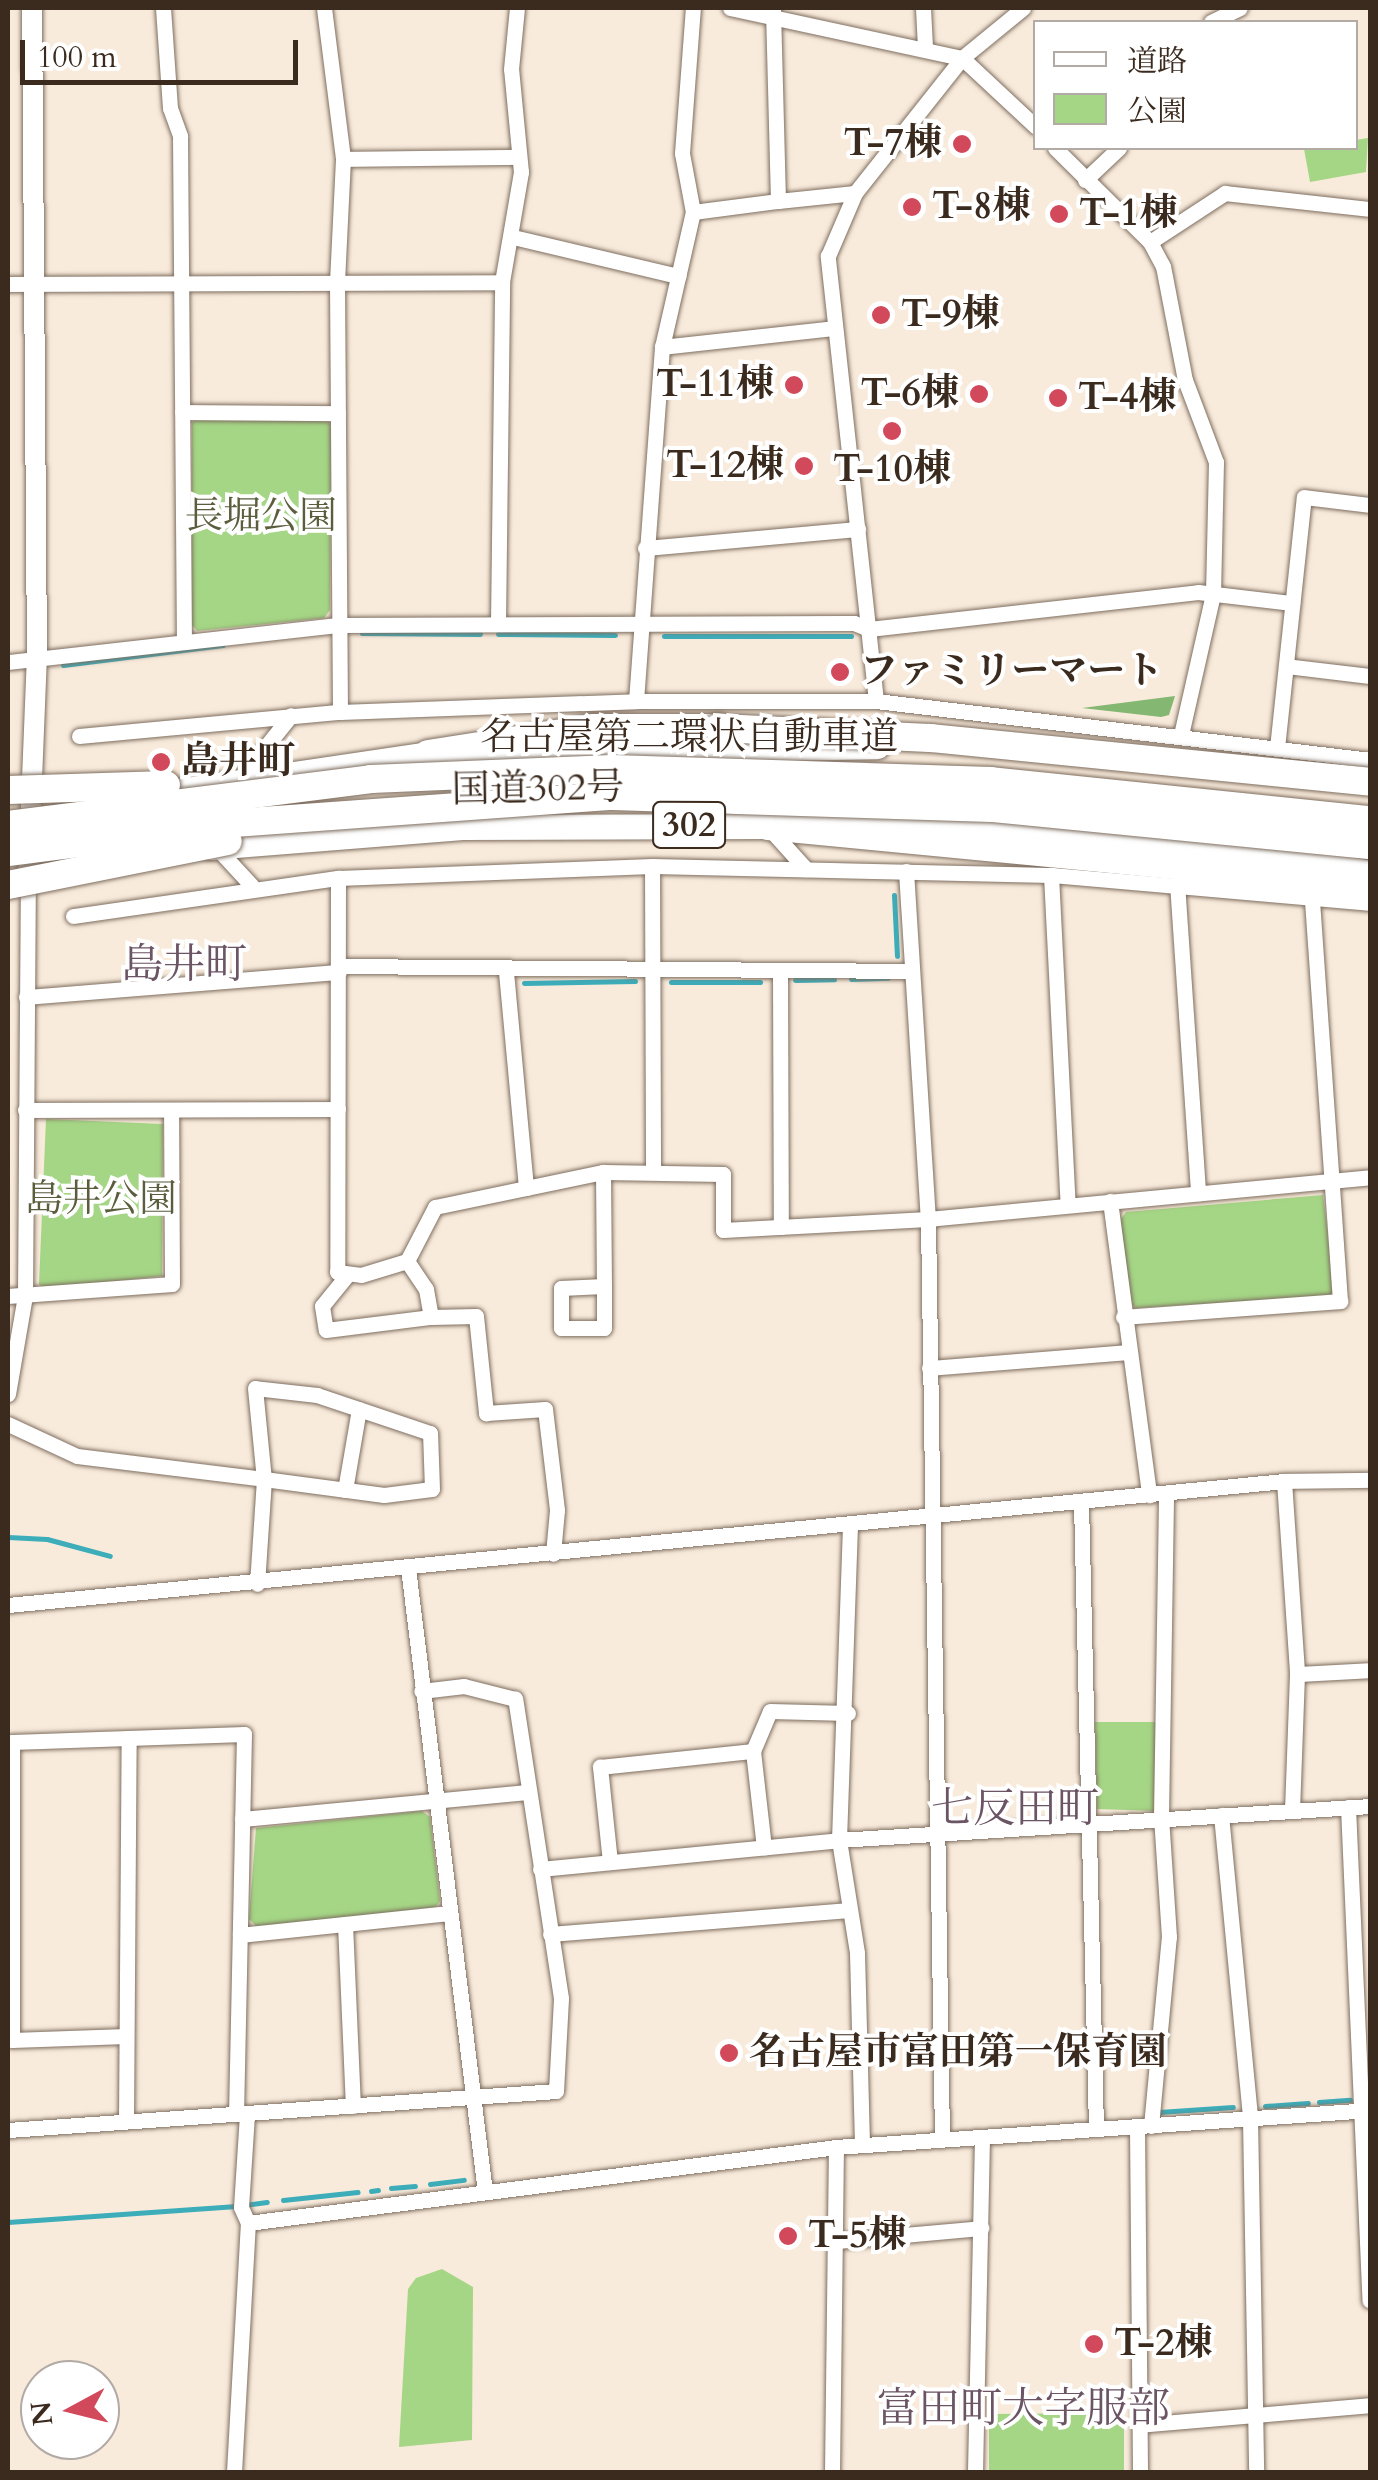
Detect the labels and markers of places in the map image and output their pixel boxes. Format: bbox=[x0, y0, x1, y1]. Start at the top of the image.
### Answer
place label: T-7棟 bbox=[843, 121, 942, 167]
marker: T-7棟 bbox=[951, 133, 973, 155]
place label: T-8棟 bbox=[932, 184, 1031, 230]
place label: T-1棟 bbox=[1079, 191, 1178, 237]
marker: T-8棟 bbox=[901, 196, 923, 218]
marker: T-1棟 bbox=[1048, 203, 1070, 225]
place label: T-9棟 bbox=[901, 292, 1000, 338]
marker: T-9棟 bbox=[870, 304, 892, 326]
place label: T-11棟 bbox=[656, 362, 774, 408]
place label: T-6棟 bbox=[860, 371, 959, 417]
marker: T-11棟 bbox=[783, 374, 805, 396]
place label: T-4棟 bbox=[1078, 375, 1177, 421]
marker: T-6棟 bbox=[968, 383, 990, 405]
marker: T-4棟 bbox=[1047, 387, 1069, 409]
marker: T-10棟 bbox=[881, 420, 903, 442]
place label: T-12棟 bbox=[666, 443, 784, 489]
place label: T-10棟 bbox=[833, 447, 951, 493]
marker: T-12棟 bbox=[793, 455, 815, 477]
place label: ファミリーマート bbox=[860, 649, 1164, 695]
marker: ファミリーマート bbox=[829, 661, 851, 683]
place label: 島井町 bbox=[181, 739, 295, 785]
marker: 島井町 bbox=[150, 751, 172, 773]
place label: 名古屋市富田第一保育園 bbox=[749, 2030, 1167, 2076]
marker: 名古屋市富田第一保育園 bbox=[718, 2042, 740, 2064]
place label: T-5棟 bbox=[808, 2213, 907, 2259]
marker: T-5棟 bbox=[777, 2225, 799, 2247]
place label: T-2棟 bbox=[1114, 2321, 1213, 2367]
marker: T-2棟 bbox=[1083, 2333, 1105, 2355]

